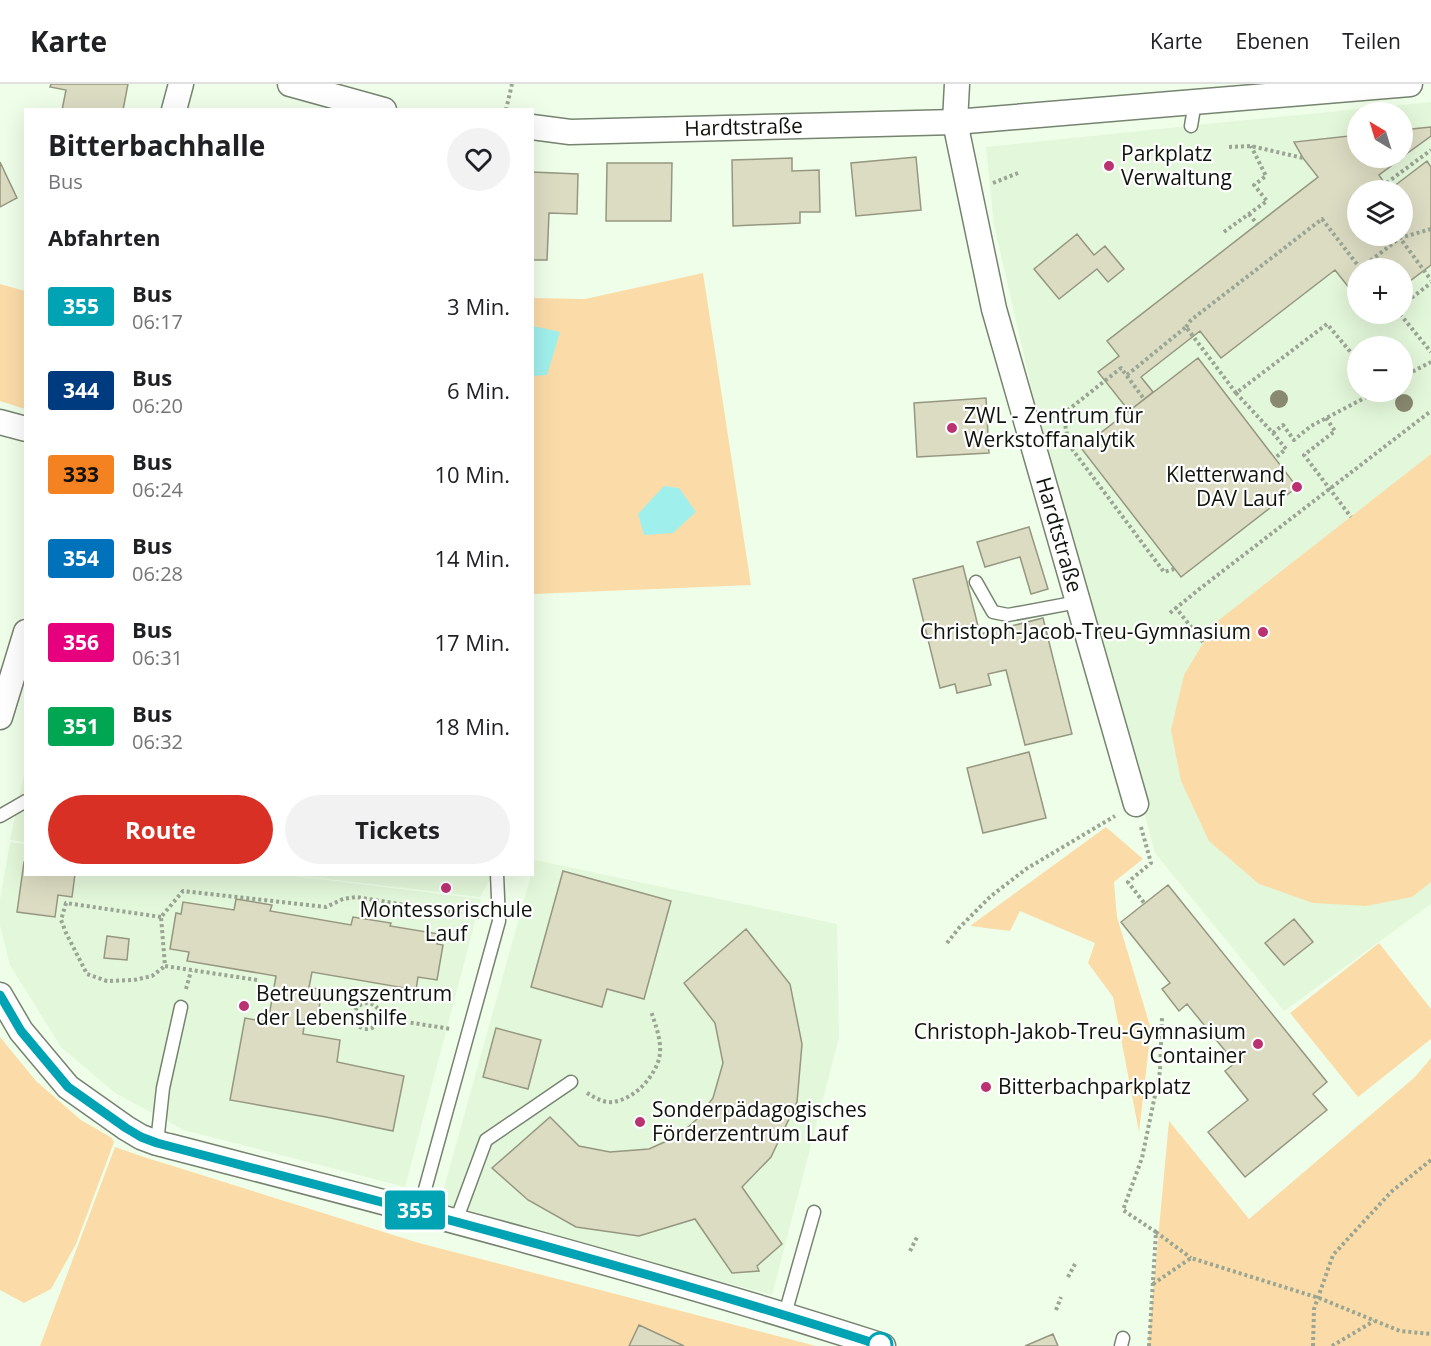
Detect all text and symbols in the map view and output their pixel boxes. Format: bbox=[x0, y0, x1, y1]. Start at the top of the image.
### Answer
text: Karte bbox=[30, 22, 107, 60]
text: Karte bbox=[1150, 27, 1203, 55]
text: Ebenen bbox=[1236, 27, 1309, 55]
text: Teilen bbox=[1342, 27, 1401, 55]
north arrow bbox=[1347, 102, 1413, 168]
map controls bbox=[1347, 102, 1413, 402]
street label: Hardtstraße bbox=[684, 111, 803, 142]
text: Bitterbachhalle bbox=[48, 126, 265, 164]
button: heart bbox=[447, 128, 510, 191]
place label: Parkplatz Verwaltung bbox=[1121, 139, 1232, 191]
marker: Parkplatz Verwaltung bbox=[1102, 159, 1116, 173]
text: Bus bbox=[48, 168, 83, 195]
button: layers bbox=[1347, 180, 1413, 246]
text: Abfahrten bbox=[48, 222, 160, 252]
button: + bbox=[1347, 258, 1413, 324]
text: Bus bbox=[132, 278, 172, 308]
text: 3 Min. bbox=[447, 291, 510, 321]
text: 355 bbox=[63, 292, 99, 320]
text: 06:17 bbox=[132, 308, 183, 335]
button: − bbox=[1347, 336, 1413, 402]
text: Bus bbox=[132, 362, 172, 392]
text: 6 Min. bbox=[447, 375, 510, 405]
text: 344 bbox=[63, 376, 99, 404]
text: 06:20 bbox=[132, 392, 183, 419]
place label: ZWL - Zentrum für Werkstoffanalytik bbox=[964, 401, 1144, 453]
marker: ZWL - Zentrum für Werkstoffanalytik bbox=[945, 421, 959, 435]
text: Bus bbox=[132, 446, 172, 476]
text: 10 Min. bbox=[435, 459, 510, 489]
text: 333 bbox=[63, 460, 99, 488]
place label: Kletterwand DAV Lauf bbox=[1166, 460, 1287, 512]
street label: Hardtstraße bbox=[1030, 474, 1090, 595]
text: 06:24 bbox=[132, 476, 183, 503]
marker: Kletterwand DAV Lauf bbox=[1290, 480, 1304, 494]
text: Bus bbox=[132, 530, 172, 560]
text: 14 Min. bbox=[435, 543, 510, 573]
text: 354 bbox=[63, 544, 99, 572]
text: 06:28 bbox=[132, 560, 183, 587]
text: Bus bbox=[132, 614, 172, 644]
place label: Christoph-Jacob-Treu-Gymnasium bbox=[920, 617, 1251, 645]
marker: Christoph-Jacob-Treu-Gymnasium bbox=[1256, 625, 1270, 639]
text: 17 Min. bbox=[435, 627, 510, 657]
text: 356 bbox=[63, 628, 99, 656]
text: 06:31 bbox=[132, 644, 183, 671]
text: Bus bbox=[132, 698, 172, 728]
text: 18 Min. bbox=[435, 711, 510, 741]
text: 351 bbox=[63, 712, 99, 740]
text: 06:32 bbox=[132, 728, 183, 755]
button: Route bbox=[48, 795, 273, 864]
button: Tickets bbox=[285, 795, 510, 864]
marker: Montessorischule Lauf bbox=[439, 881, 453, 895]
place label: Montessorischule Lauf bbox=[359, 895, 533, 947]
place label: Betreuungszentrum der Lebenshilfe bbox=[256, 979, 452, 1031]
marker: Betreuungszentrum der Lebenshilfe bbox=[237, 999, 251, 1013]
place label: Christoph-Jakob-Treu-Gymnasium Container bbox=[914, 1017, 1246, 1069]
marker: Christoph-Jakob-Treu-Gymnasium Container bbox=[1251, 1037, 1265, 1051]
place label: Bitterbachparkplatz bbox=[998, 1072, 1191, 1100]
marker: Bitterbachparkplatz bbox=[979, 1080, 993, 1094]
place label: Sonderpädagogisches Förderzentrum Lauf bbox=[652, 1095, 867, 1147]
marker: Sonderpädagogisches Förderzentrum Lauf bbox=[633, 1115, 647, 1129]
line badge: 355 bbox=[380, 1190, 450, 1230]
text: 355 bbox=[397, 1196, 433, 1224]
unlabelled marker bbox=[867, 1332, 893, 1346]

